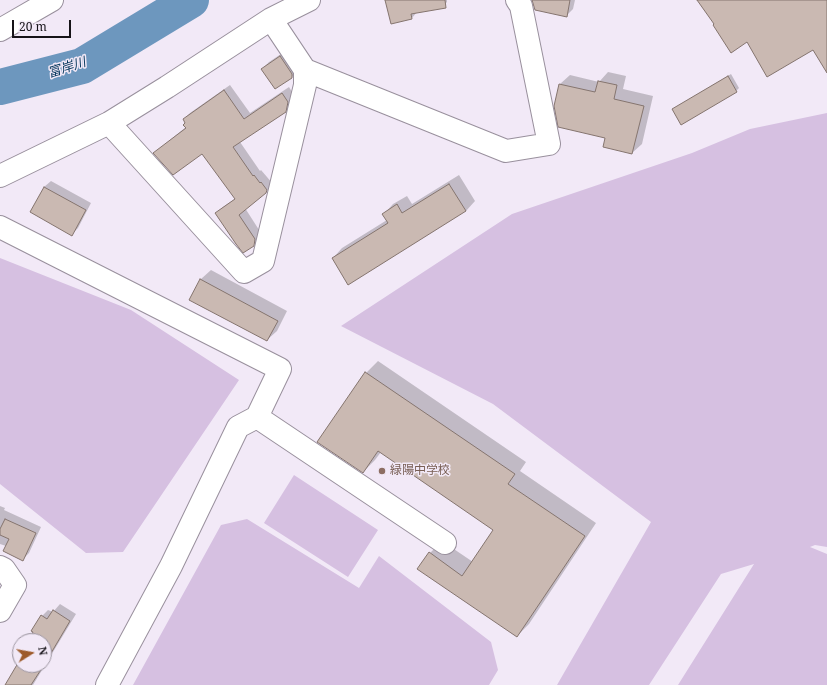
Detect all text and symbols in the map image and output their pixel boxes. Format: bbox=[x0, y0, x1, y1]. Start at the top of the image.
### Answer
scale bar bbox=[14, 12, 73, 38]
text: 20 m bbox=[19, 18, 47, 35]
water label: 富岸川 bbox=[46, 55, 88, 81]
place label: 緑陽中学校 bbox=[390, 464, 450, 478]
marker: 緑陽中学校 bbox=[377, 466, 387, 476]
north arrow bbox=[12, 633, 52, 673]
text: N bbox=[35, 645, 51, 656]

